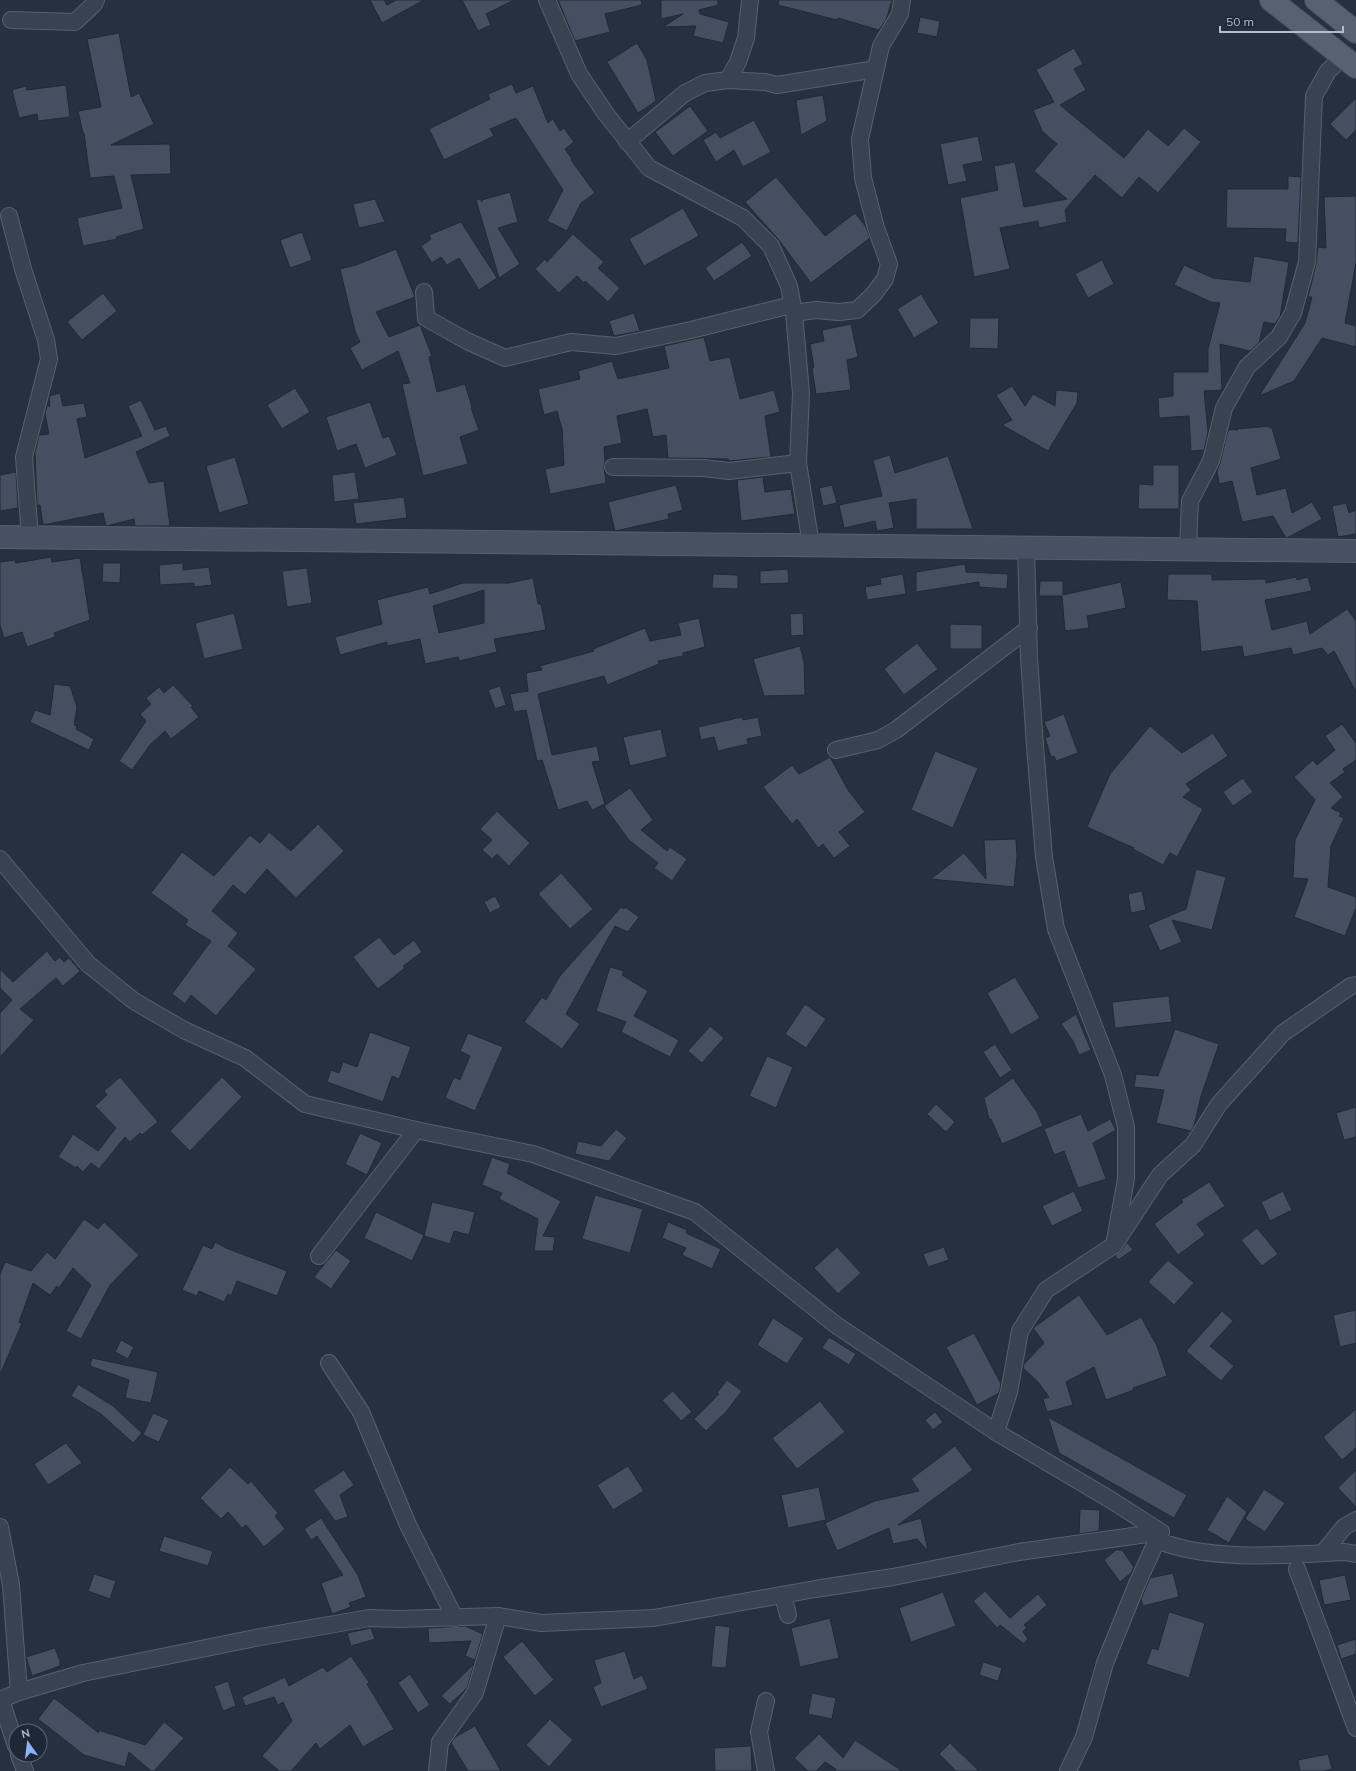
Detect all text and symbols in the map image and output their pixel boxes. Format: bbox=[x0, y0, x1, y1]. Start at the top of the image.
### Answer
scale bar bbox=[1220, 8, 1343, 34]
text: 50 m bbox=[1226, 14, 1254, 29]
north arrow bbox=[8, 1723, 48, 1763]
text: N bbox=[20, 1725, 31, 1741]

